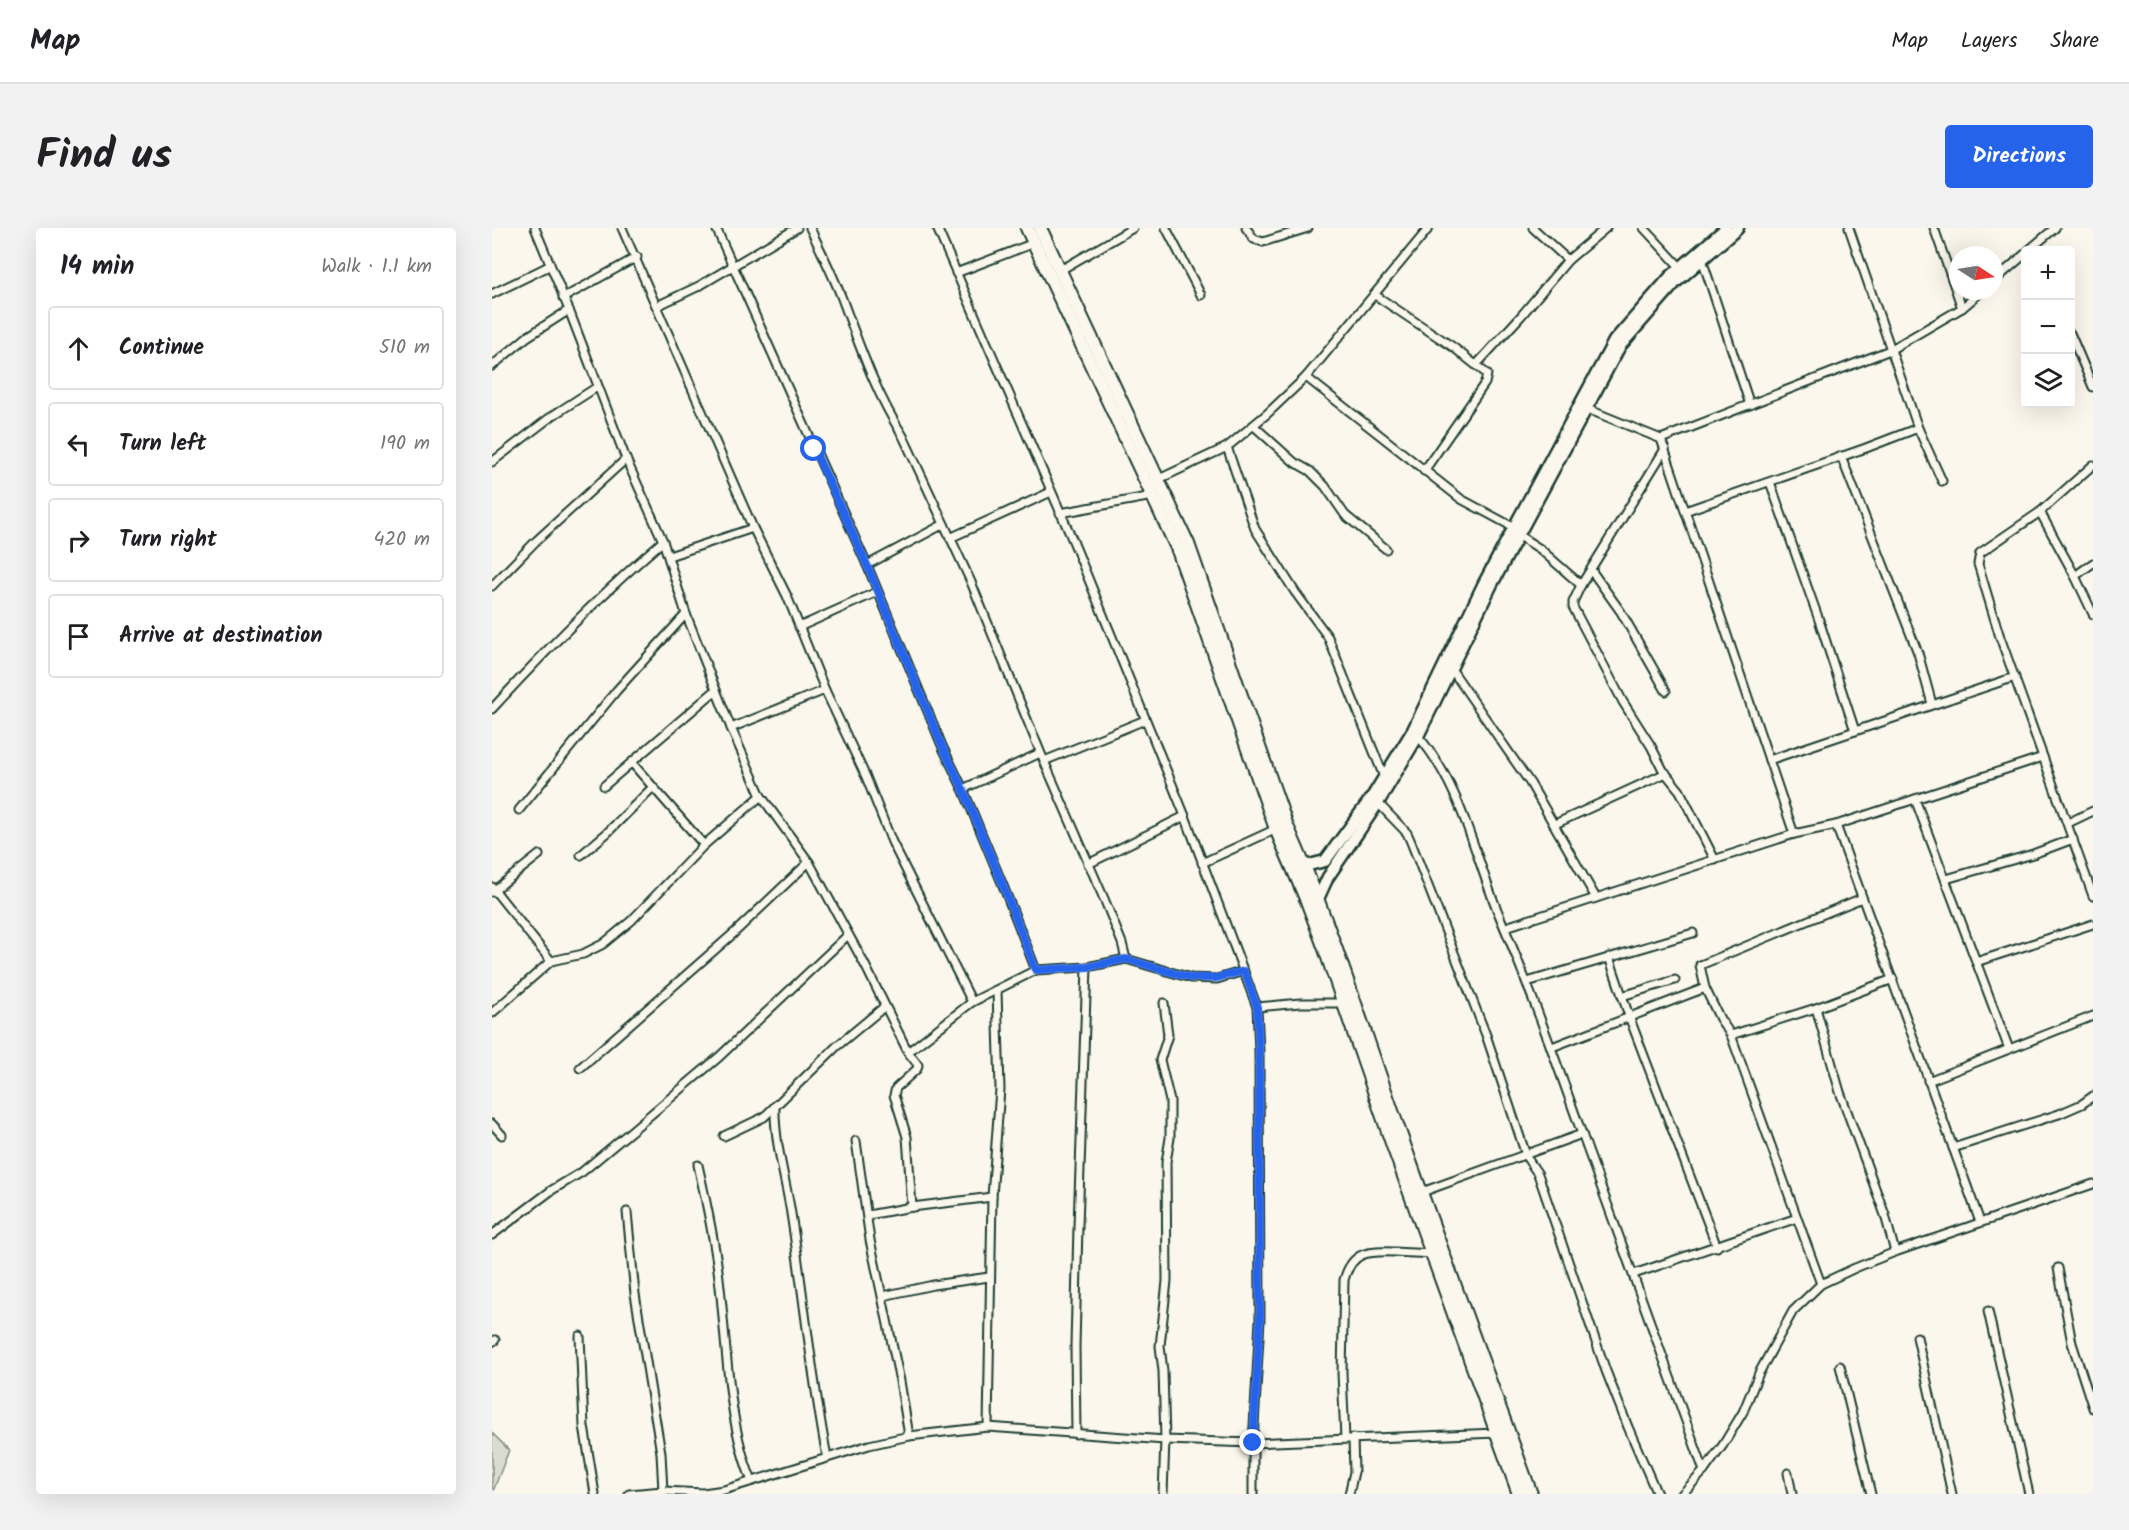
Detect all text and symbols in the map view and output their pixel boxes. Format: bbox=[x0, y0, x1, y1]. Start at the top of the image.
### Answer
text: Map bbox=[30, 19, 81, 64]
text: Map bbox=[1891, 25, 1928, 58]
text: Layers bbox=[1961, 25, 2017, 58]
text: Share bbox=[2050, 25, 2099, 58]
text: Find us bbox=[36, 123, 172, 190]
button: Directions bbox=[1945, 125, 2093, 188]
text: 14 min bbox=[60, 246, 135, 288]
north arrow bbox=[1949, 246, 2003, 300]
map controls bbox=[2021, 246, 2075, 408]
button: + bbox=[2021, 246, 2075, 300]
text: Walk · 1.1 km bbox=[321, 251, 432, 283]
button: − bbox=[2021, 300, 2075, 354]
text: Continue bbox=[119, 331, 204, 366]
icon: ahead bbox=[62, 332, 95, 365]
text: 510 m bbox=[379, 332, 430, 364]
button: layers bbox=[2021, 354, 2075, 408]
text: Turn left bbox=[119, 427, 206, 462]
icon: left bbox=[62, 428, 95, 461]
text: 190 m bbox=[380, 428, 430, 460]
route start bbox=[800, 435, 826, 461]
text: Turn right bbox=[119, 523, 217, 558]
icon: right bbox=[62, 524, 95, 557]
text: 420 m bbox=[373, 524, 430, 556]
text: Arrive at destination bbox=[119, 619, 322, 654]
icon: arrive bbox=[62, 620, 95, 653]
route end bbox=[1239, 1429, 1265, 1455]

